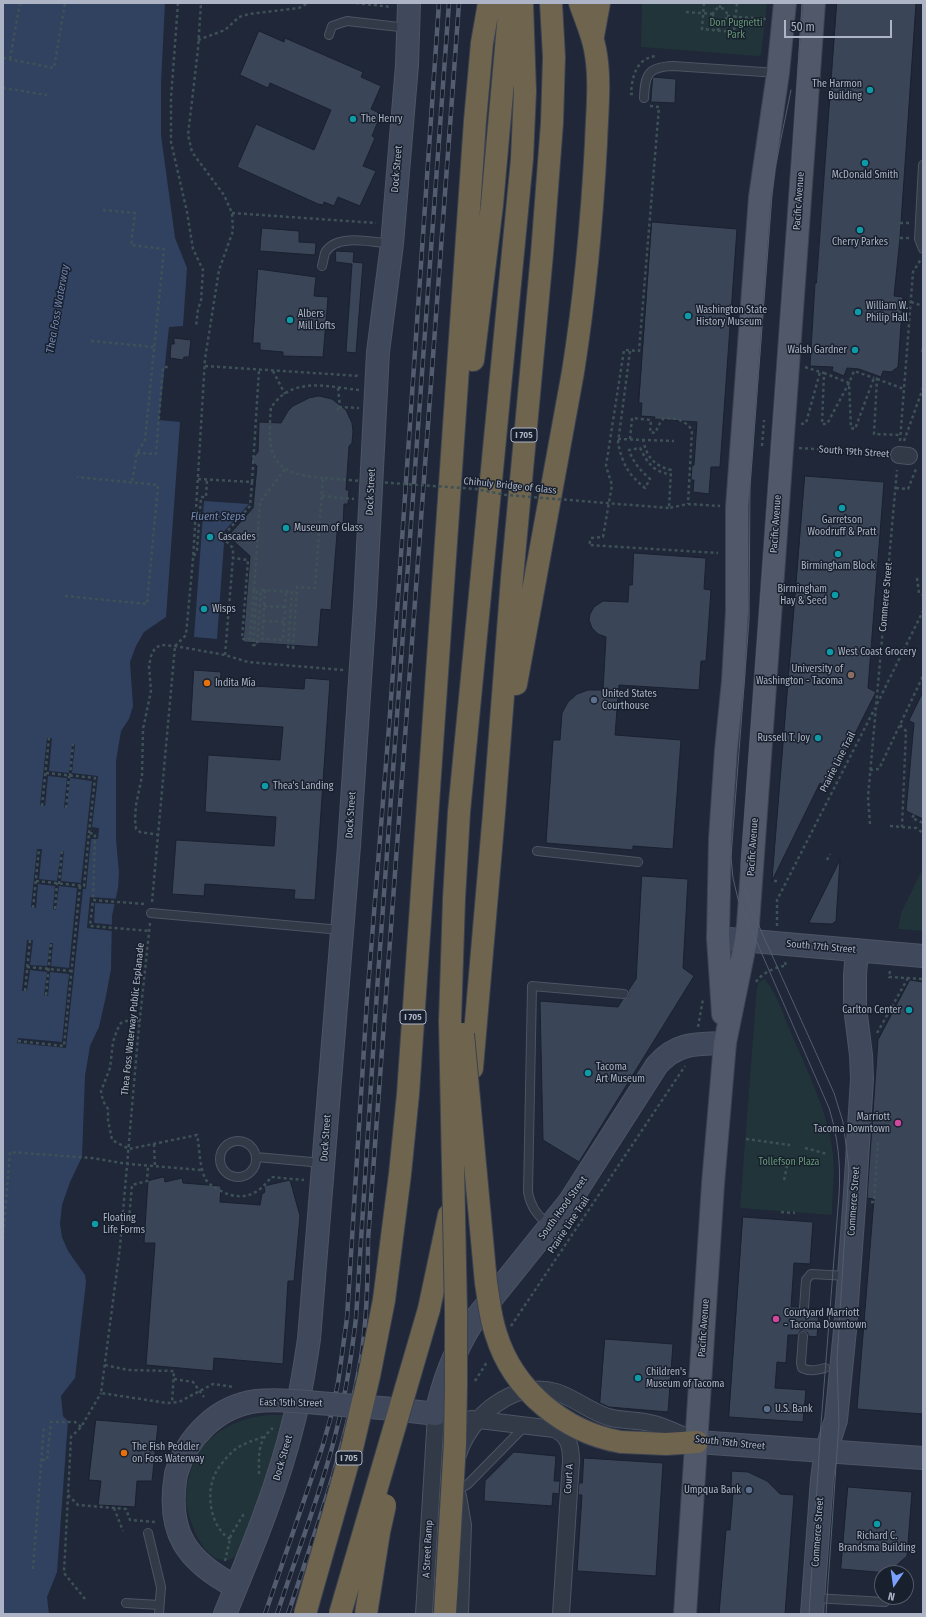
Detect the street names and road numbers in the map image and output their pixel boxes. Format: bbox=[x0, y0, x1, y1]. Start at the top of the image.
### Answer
street label: Dock Street bbox=[389, 145, 405, 193]
street label: Pacific Avenue bbox=[791, 171, 807, 231]
road number: I 705 bbox=[511, 428, 537, 442]
street label: South 19th Street bbox=[818, 444, 890, 460]
street label: Dock Street bbox=[364, 468, 378, 516]
street label: Chihuly Bridge of Glass bbox=[463, 475, 557, 497]
street label: Pacific Avenue bbox=[768, 494, 784, 554]
street label: Commerce Street bbox=[877, 562, 895, 632]
street label: Prairie Line Trail bbox=[818, 730, 858, 794]
street label: Dock Street bbox=[343, 791, 359, 839]
street label: Pacific Avenue bbox=[745, 817, 761, 877]
street label: South 17th Street bbox=[786, 938, 856, 956]
street label: Thea Foss Waterway Public Esplanade bbox=[119, 942, 147, 1096]
road number: I 705 bbox=[400, 1010, 426, 1024]
street label: Dock Street bbox=[318, 1114, 334, 1162]
street label: Commerce Street bbox=[846, 1166, 862, 1236]
street label: South Hood Street bbox=[536, 1174, 590, 1242]
street label: Prairie Line Trail bbox=[546, 1194, 592, 1256]
street label: Pacific Avenue bbox=[696, 1298, 712, 1358]
street label: East 15th Street bbox=[259, 1396, 323, 1410]
street label: South 15th Street bbox=[694, 1433, 766, 1453]
street label: Dock Street bbox=[271, 1434, 295, 1482]
road number: I 705 bbox=[336, 1451, 362, 1465]
street label: Court A bbox=[562, 1464, 576, 1494]
street label: Commerce Street bbox=[810, 1497, 826, 1567]
street label: A Street Ramp bbox=[420, 1520, 436, 1578]

